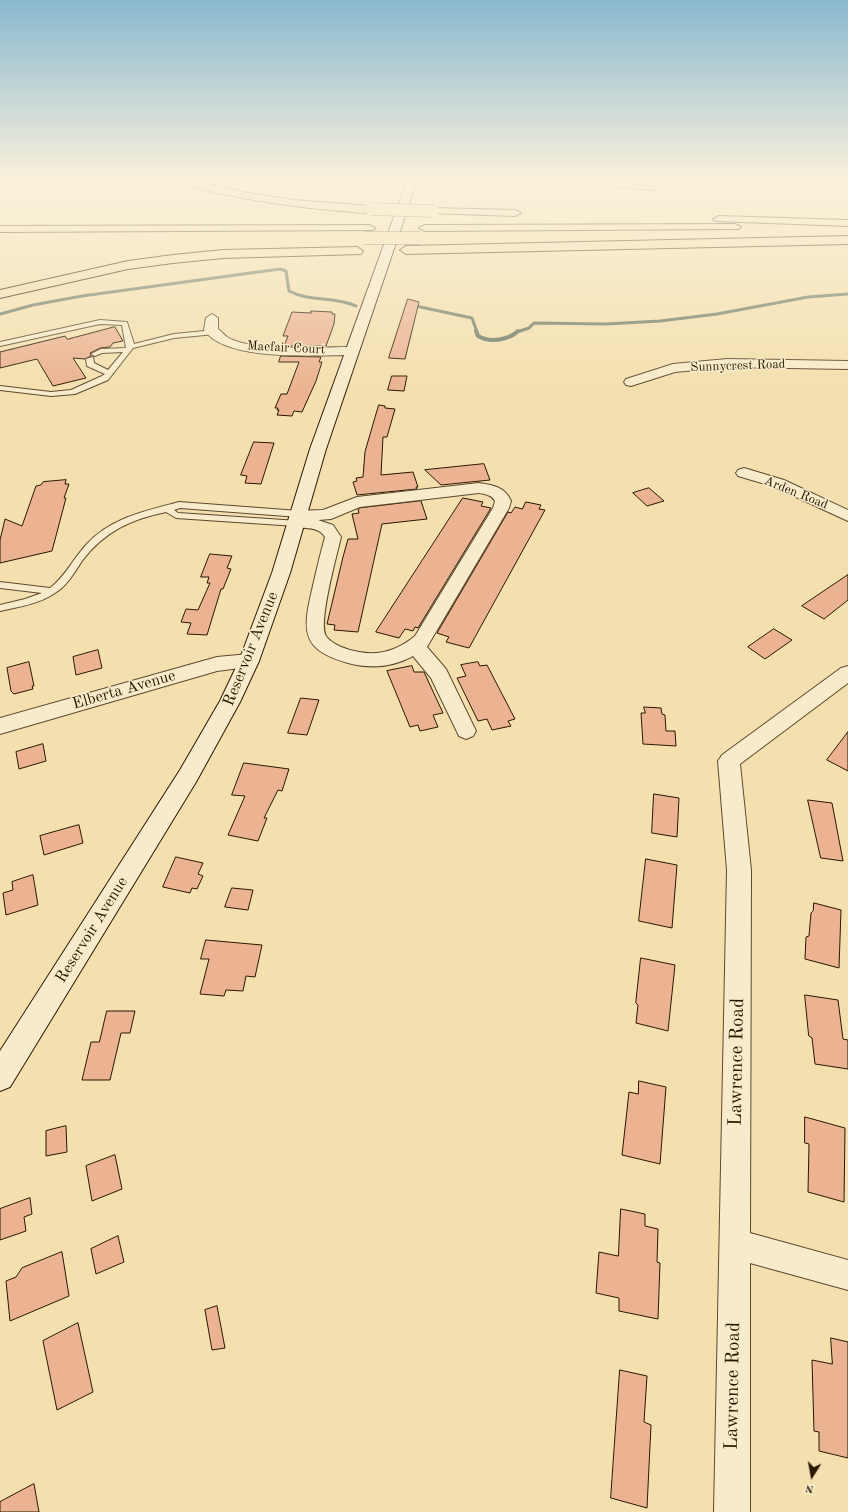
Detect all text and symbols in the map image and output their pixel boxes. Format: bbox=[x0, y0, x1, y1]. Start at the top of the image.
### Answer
street label: Maefair Court bbox=[246, 338, 326, 358]
street label: Sunnycrest Road bbox=[690, 357, 786, 375]
street label: Arden Road bbox=[762, 473, 830, 513]
street label: Reservoir Avenue bbox=[219, 589, 283, 709]
street label: Elberta Avenue bbox=[70, 666, 178, 714]
street label: Reservoir Avenue bbox=[52, 873, 132, 987]
street label: Lawrence Road bbox=[724, 998, 750, 1126]
street label: Lawrence Road bbox=[720, 1322, 746, 1450]
north arrow bbox=[792, 1456, 832, 1496]
text: N bbox=[804, 1482, 815, 1494]

